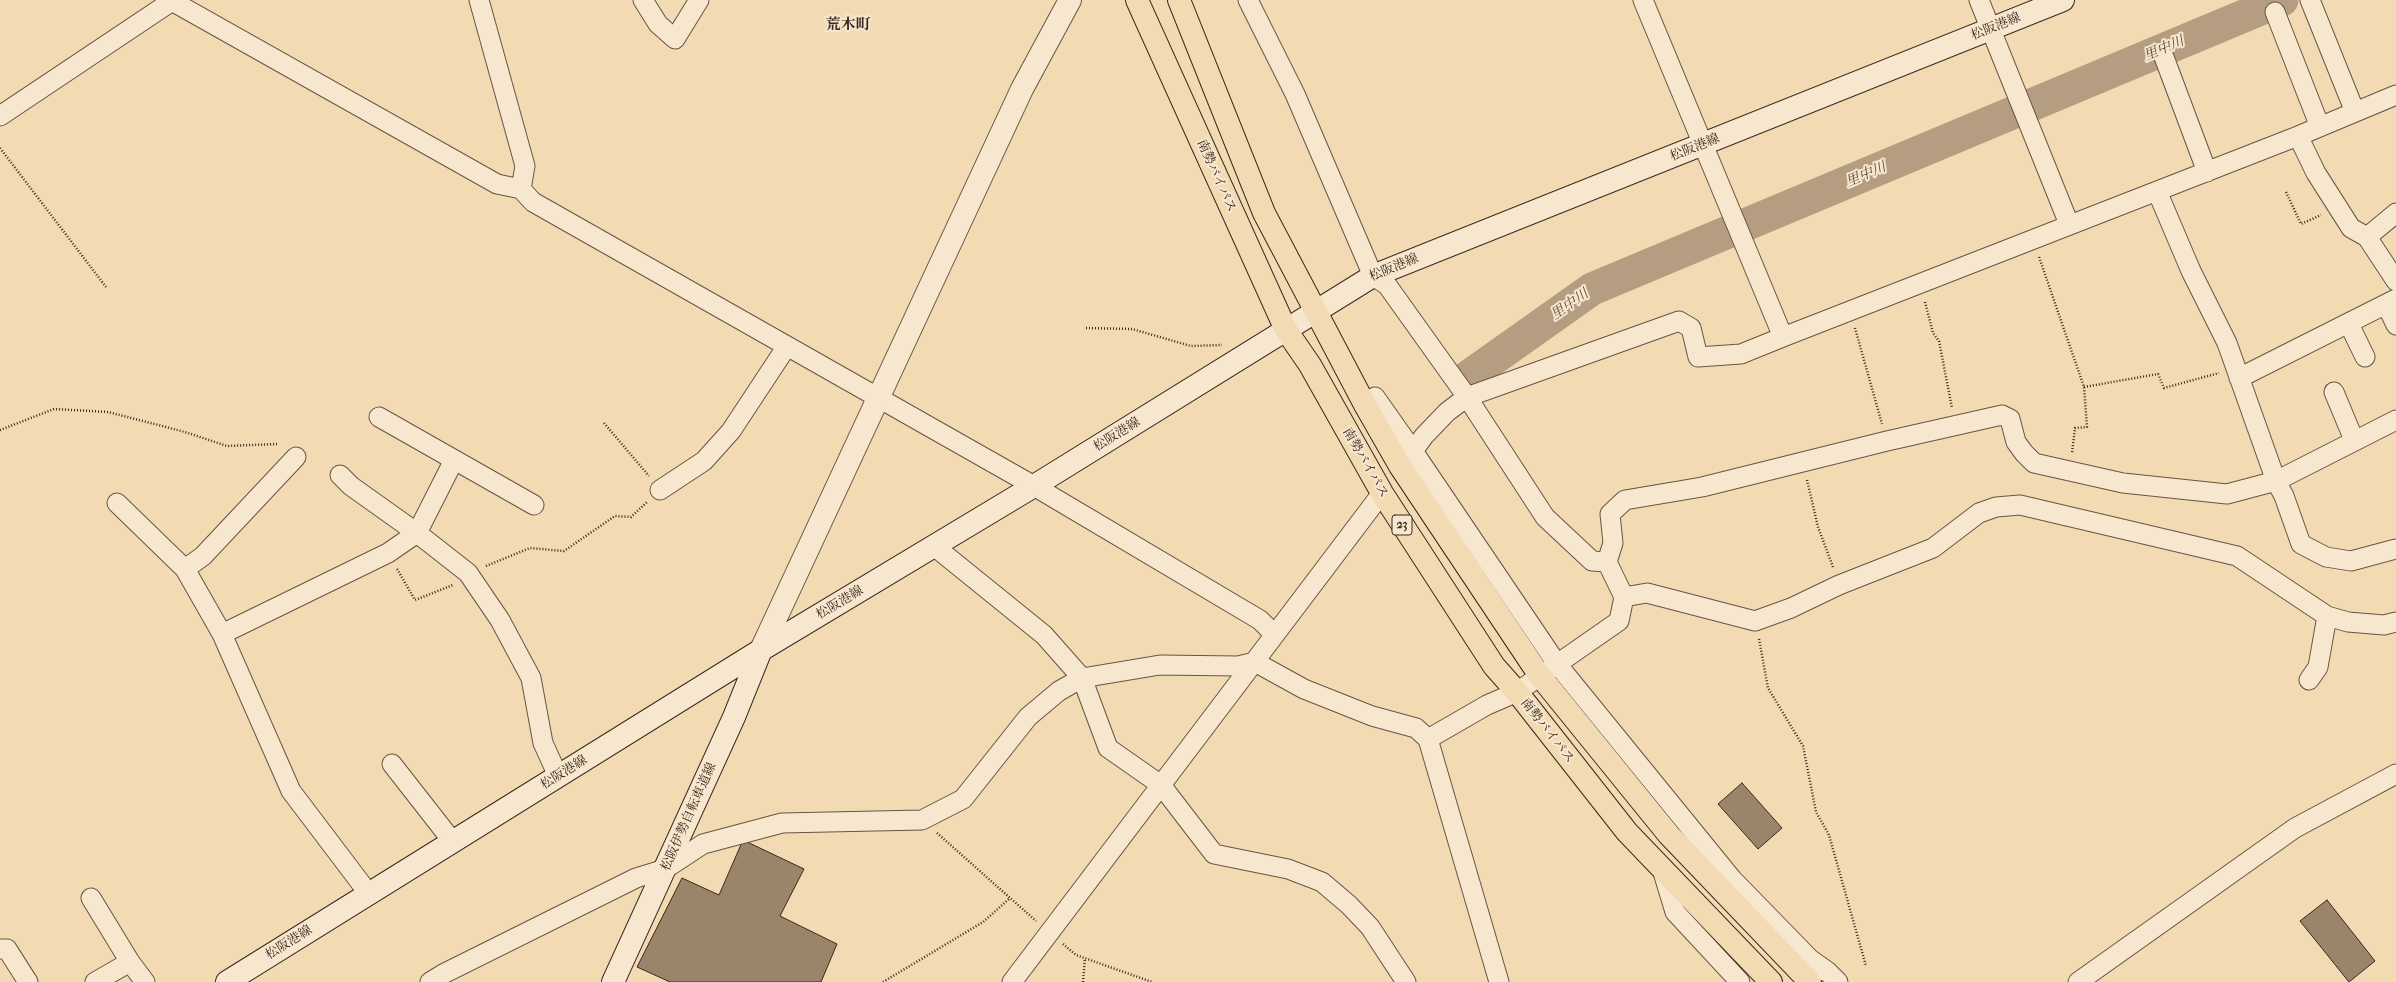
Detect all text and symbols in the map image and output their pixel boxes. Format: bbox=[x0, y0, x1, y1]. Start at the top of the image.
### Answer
street label: 松阪港線 bbox=[1969, 10, 2023, 44]
district label: 荒木町 bbox=[826, 16, 870, 34]
water label: 里中川 bbox=[2141, 33, 2187, 65]
street label: 松阪港線 bbox=[1668, 131, 1722, 165]
street label: 南勢バイパス bbox=[1193, 137, 1239, 215]
water label: 里中川 bbox=[1843, 159, 1889, 191]
street label: 松阪港線 bbox=[1367, 251, 1421, 285]
water label: 里中川 bbox=[1548, 286, 1592, 324]
street label: 松阪港線 bbox=[1091, 415, 1143, 455]
street label: 南勢バイパス bbox=[1339, 425, 1391, 501]
road number: 23 bbox=[1392, 515, 1412, 535]
street label: 松阪港線 bbox=[814, 583, 866, 623]
street label: 南勢バイパス bbox=[1517, 695, 1577, 767]
street label: 松阪港線 bbox=[538, 753, 590, 793]
street label: 松阪伊勢自転車道線 bbox=[658, 760, 720, 874]
street label: 松阪港線 bbox=[263, 923, 315, 963]

